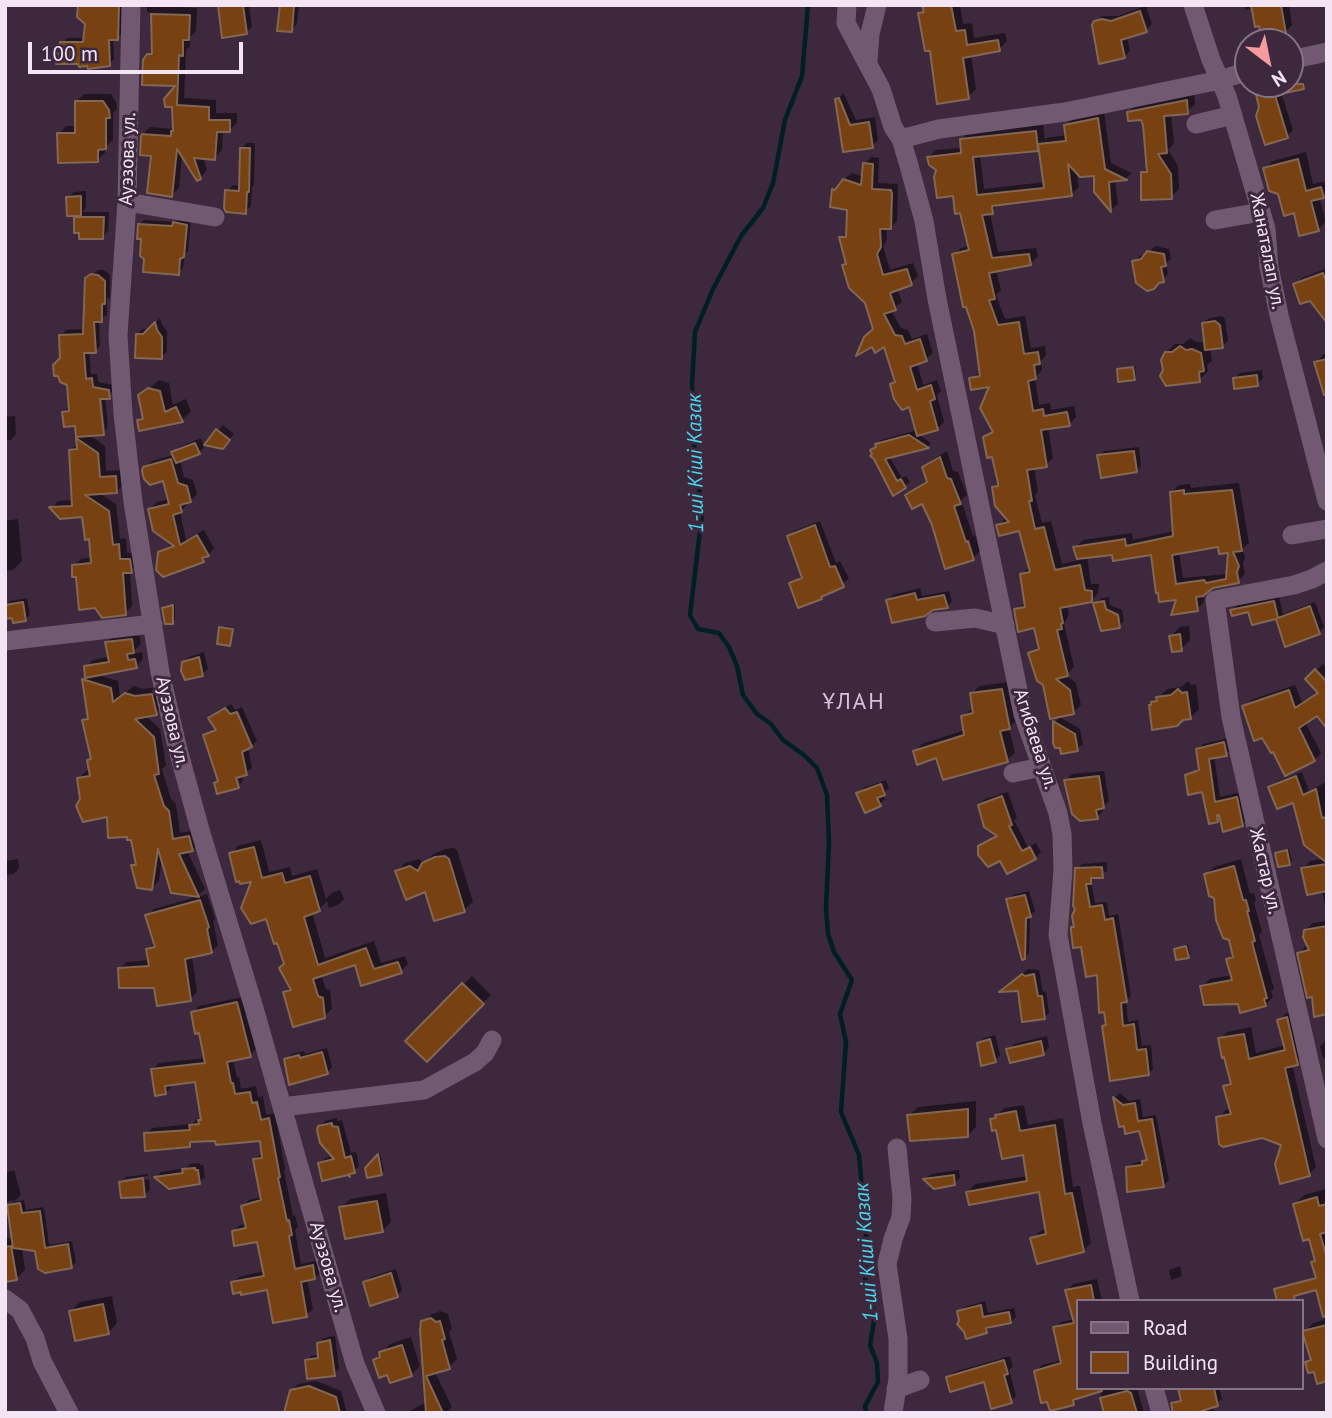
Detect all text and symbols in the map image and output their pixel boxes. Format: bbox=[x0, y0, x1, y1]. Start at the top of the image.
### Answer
scale bar bbox=[32, 28, 247, 72]
north arrow bbox=[1234, 28, 1304, 98]
text: 100 m bbox=[41, 40, 98, 67]
text: N bbox=[1267, 66, 1291, 93]
street label: Ауэзова ул. bbox=[115, 112, 141, 206]
street label: Жанаталап ул. bbox=[1245, 191, 1289, 311]
water label: 1-ші Кіші Казак bbox=[682, 393, 710, 533]
street label: Ауэзова ул. bbox=[150, 674, 194, 770]
street label: Агибаева ул. bbox=[1008, 686, 1062, 792]
district label: ҰЛАН bbox=[823, 688, 885, 716]
street label: Жастар ул. bbox=[1244, 826, 1286, 916]
water label: 1-ші Кіші Казак bbox=[850, 1182, 884, 1322]
street label: Ауэзова ул. bbox=[304, 1219, 352, 1315]
legend bbox=[1076, 1299, 1304, 1390]
text: Road bbox=[1143, 1314, 1187, 1341]
text: Building bbox=[1143, 1349, 1218, 1376]

